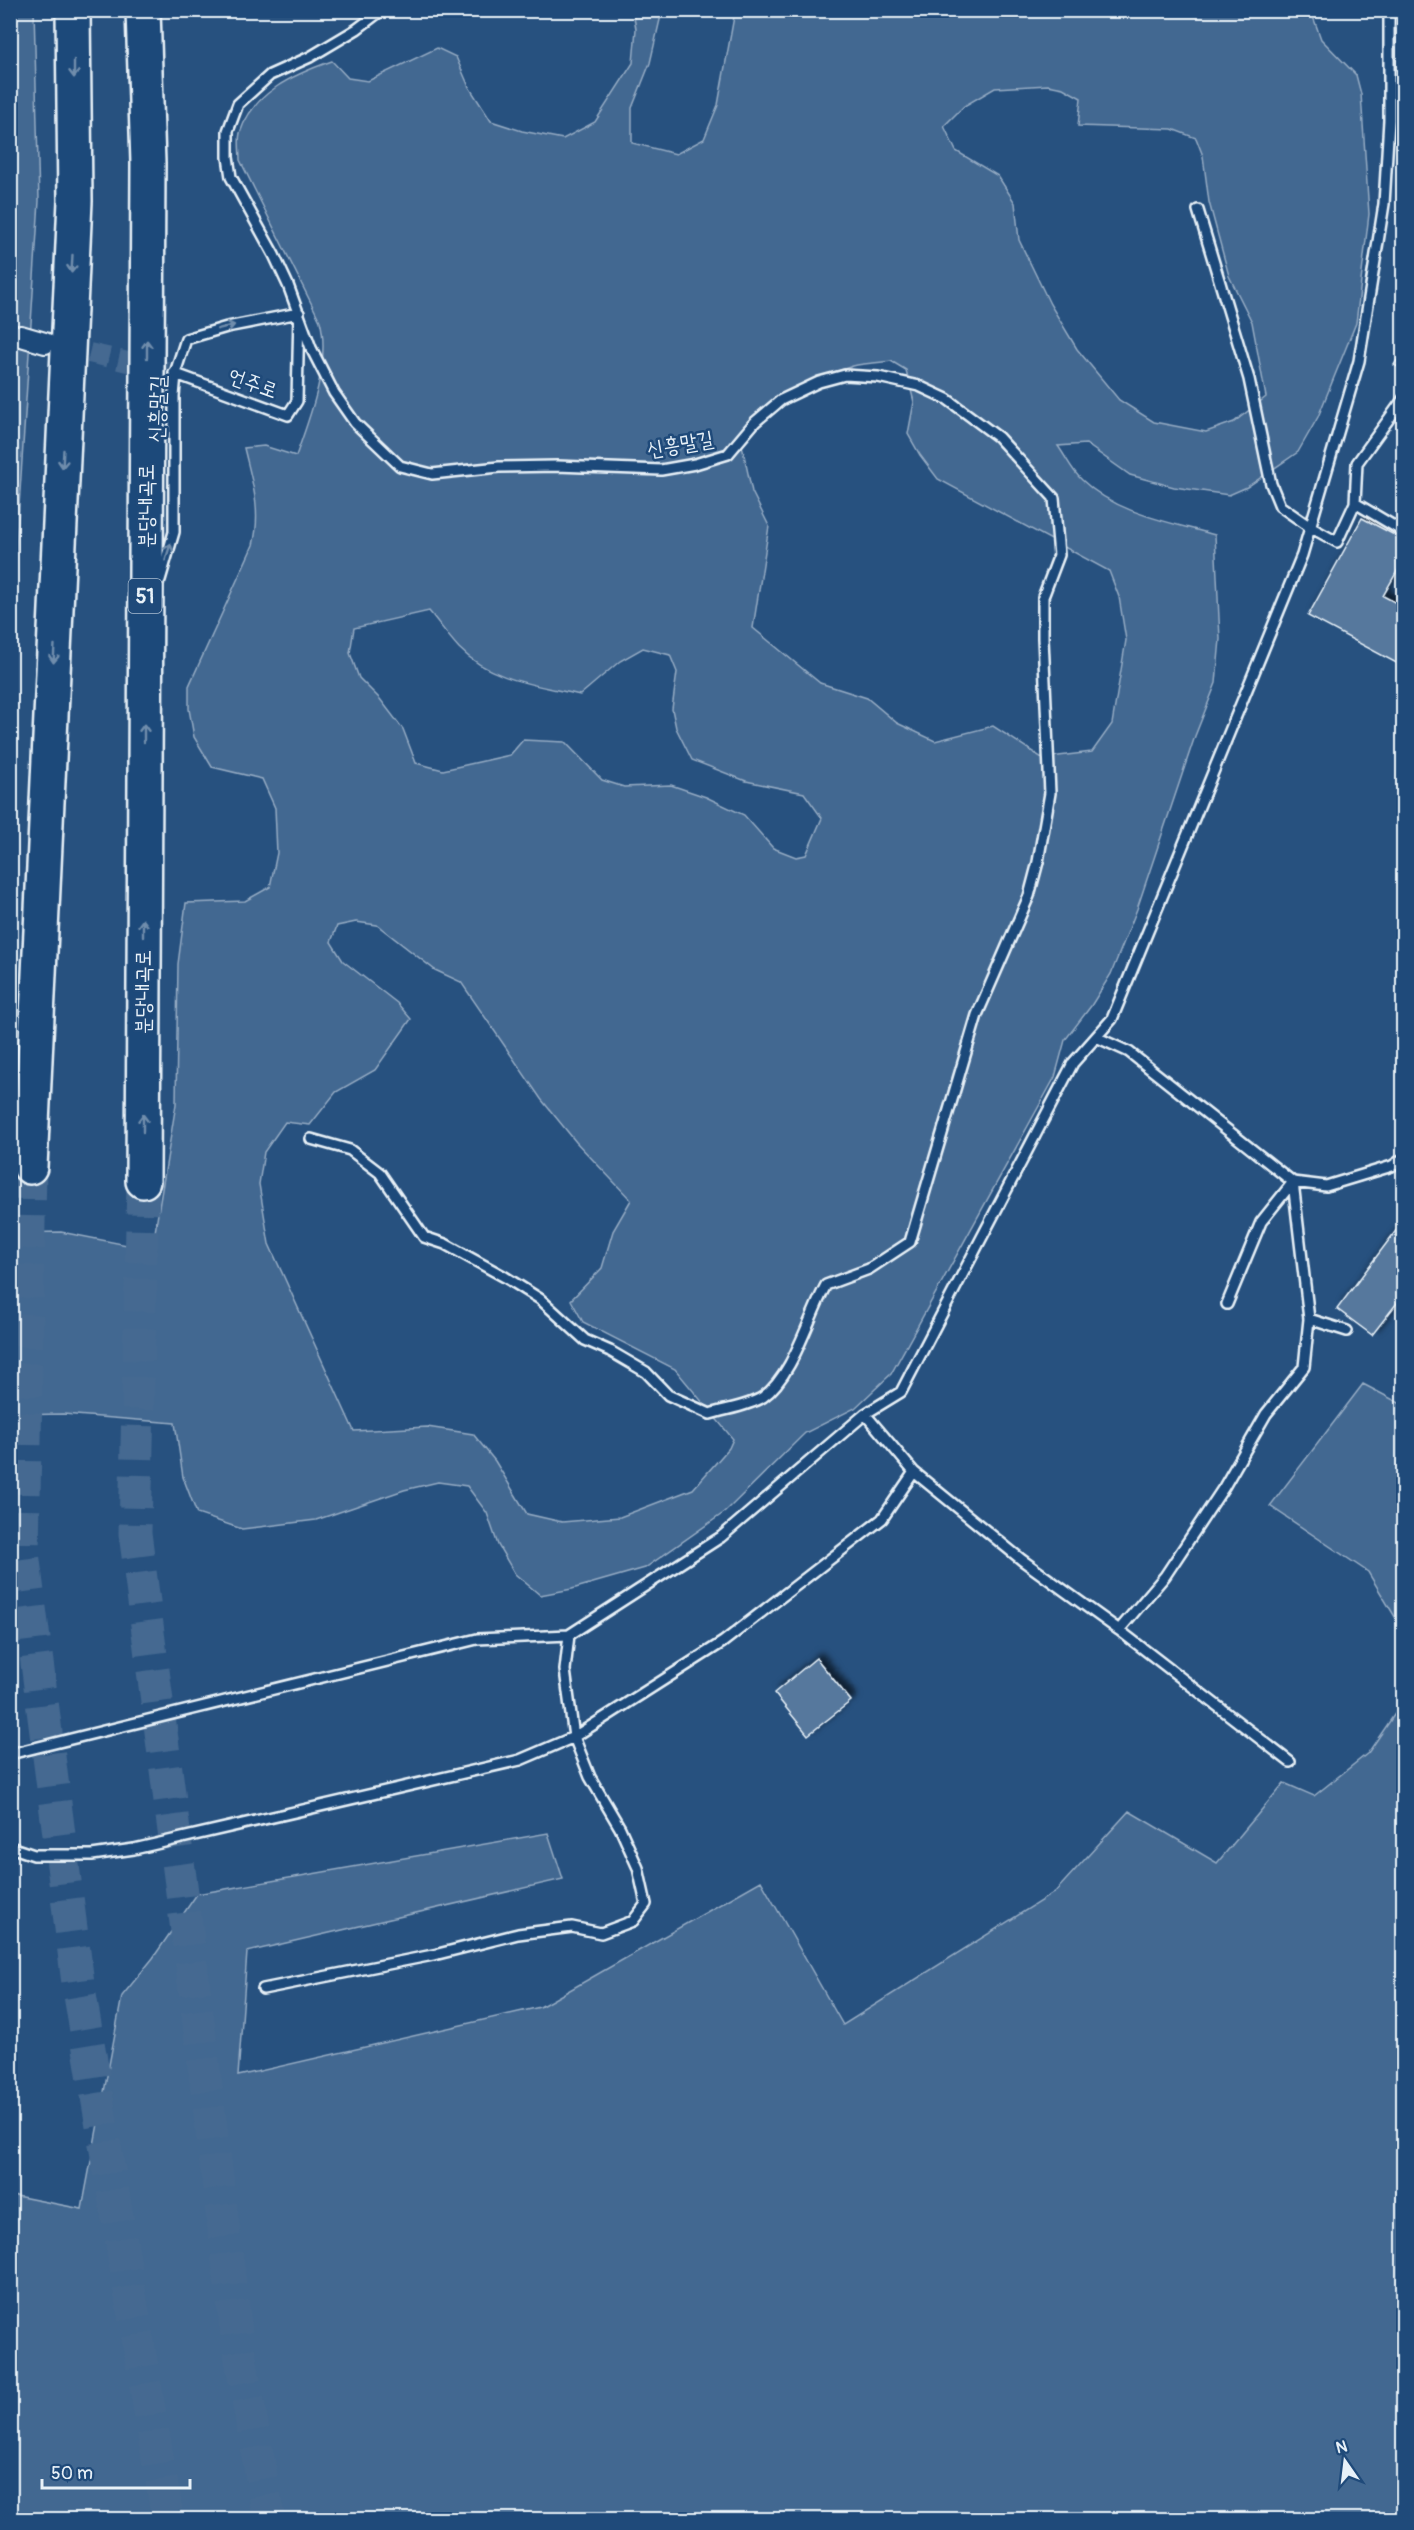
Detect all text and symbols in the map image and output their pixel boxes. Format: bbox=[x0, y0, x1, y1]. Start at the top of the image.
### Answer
one-way arrow bbox=[68, 58, 79, 78]
one-way arrow bbox=[66, 253, 77, 273]
one-way arrow bbox=[217, 321, 236, 333]
one-way arrow bbox=[141, 339, 152, 359]
street label: 언주로 bbox=[224, 362, 281, 405]
street label: 신흥말길 bbox=[143, 375, 172, 443]
street label: 신흥말길 bbox=[644, 425, 716, 464]
one-way arrow bbox=[57, 448, 68, 468]
street label: 분당내곡로 bbox=[133, 464, 160, 548]
one-way arrow bbox=[163, 543, 174, 562]
road number: 51 bbox=[128, 579, 162, 613]
one-way arrow bbox=[48, 643, 59, 663]
one-way arrow bbox=[138, 723, 150, 743]
one-way arrow bbox=[137, 918, 149, 938]
street label: 분당내곡로 bbox=[130, 950, 157, 1034]
one-way arrow bbox=[137, 1113, 149, 1133]
north arrow bbox=[1315, 2431, 1375, 2491]
text: N bbox=[1334, 2436, 1349, 2458]
scale bar bbox=[42, 2452, 190, 2490]
text: 50 m bbox=[51, 2462, 93, 2485]

